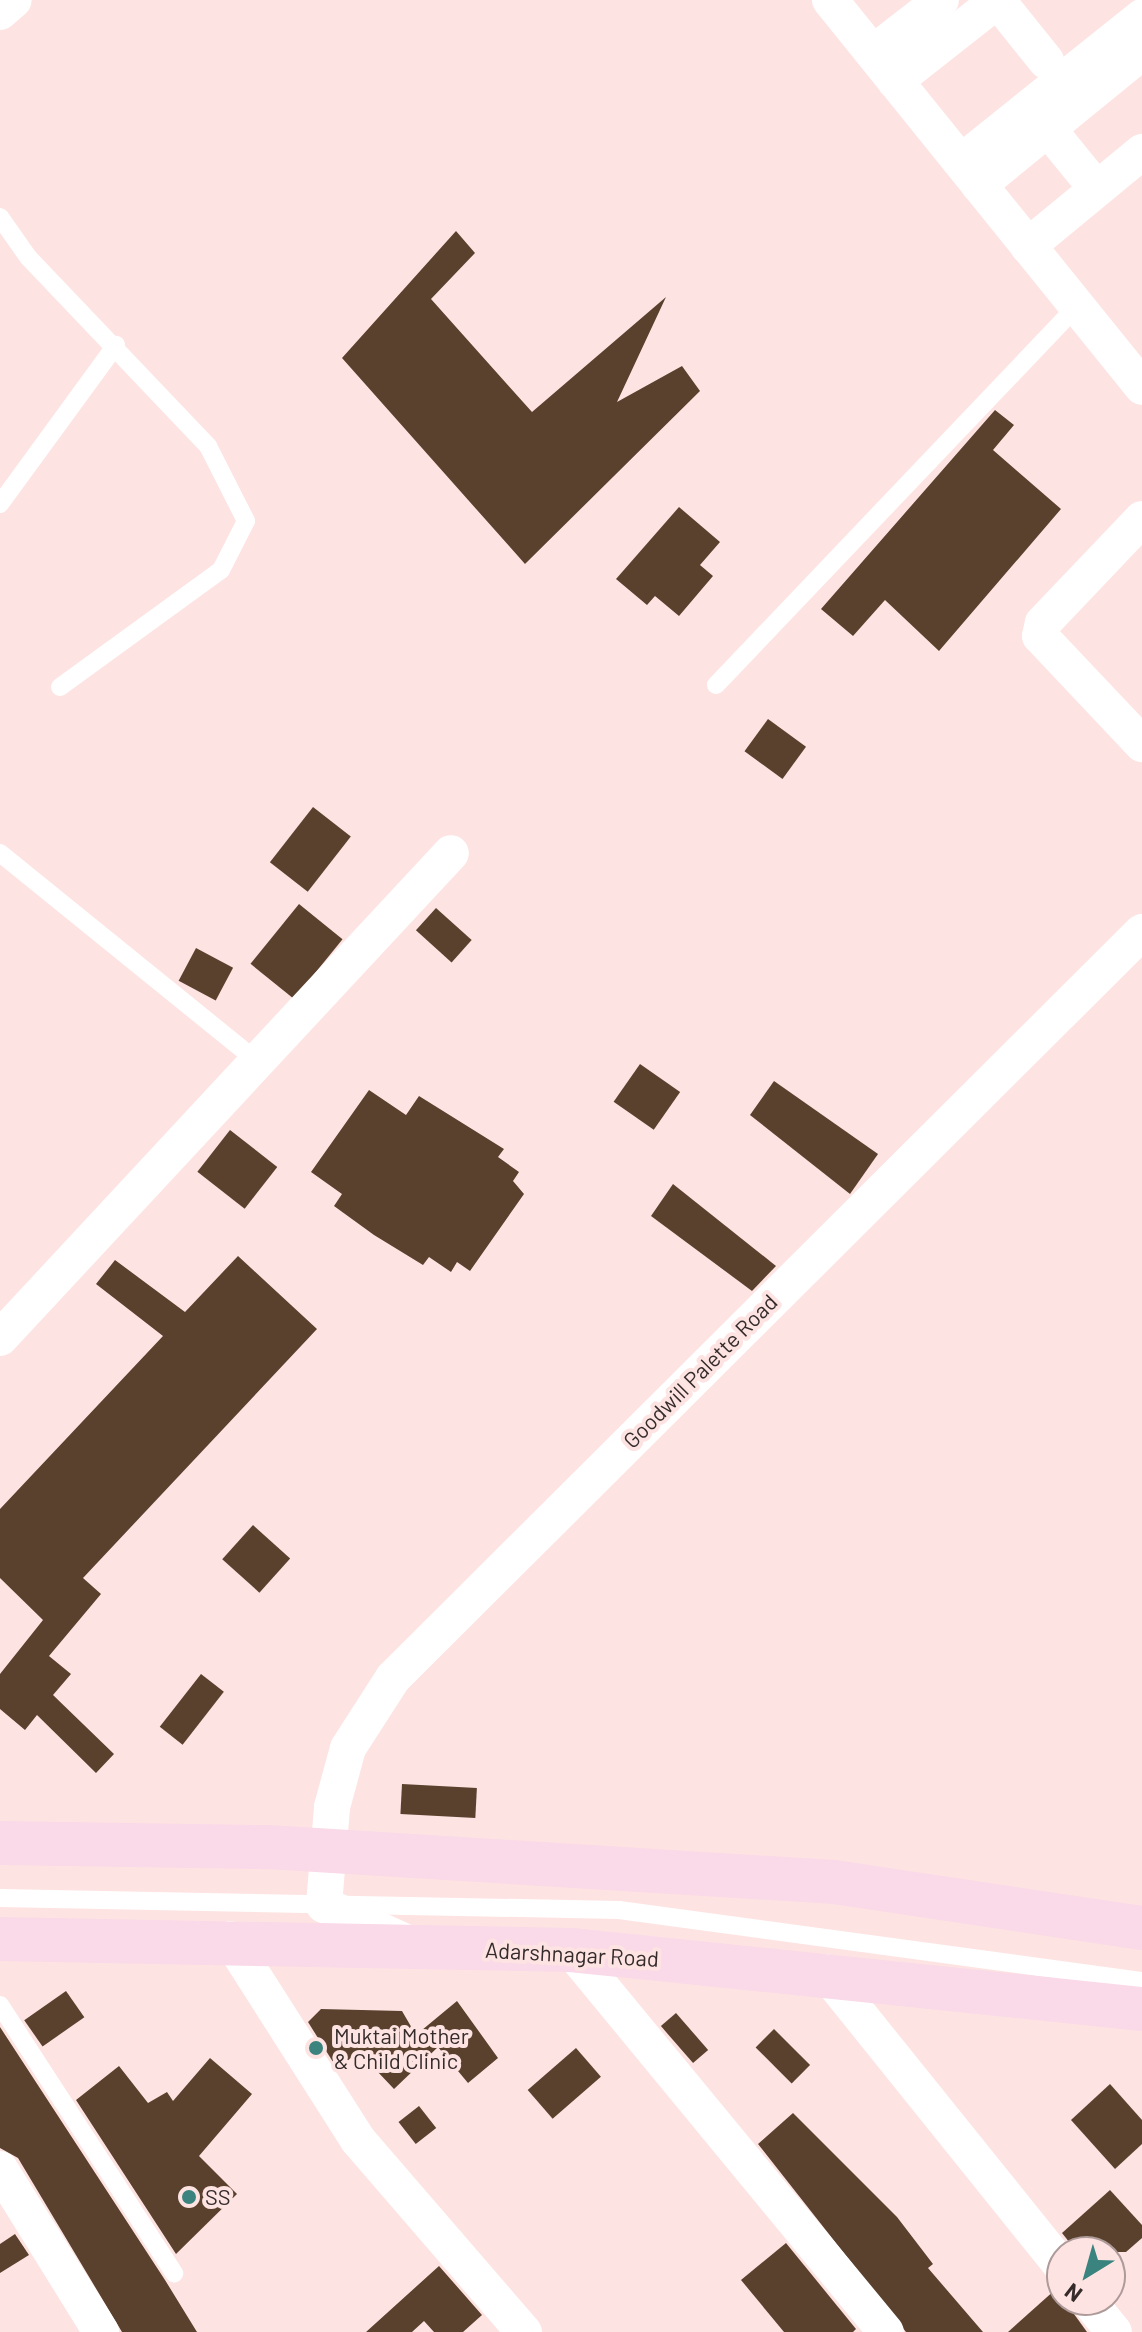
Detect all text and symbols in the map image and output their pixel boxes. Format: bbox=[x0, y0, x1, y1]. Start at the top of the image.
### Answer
street label: Goodwill Palette Road bbox=[618, 1289, 782, 1453]
street label: Adarshnagar Road bbox=[484, 1936, 660, 1972]
place label: Muktai Mother & Child Clinic bbox=[334, 2022, 469, 2074]
marker: Muktai Mother & Child Clinic bbox=[305, 2037, 327, 2059]
place label: SS bbox=[205, 2184, 231, 2210]
marker: SS bbox=[180, 2188, 198, 2206]
north arrow bbox=[1046, 2236, 1126, 2316]
text: N bbox=[1059, 2279, 1086, 2308]

